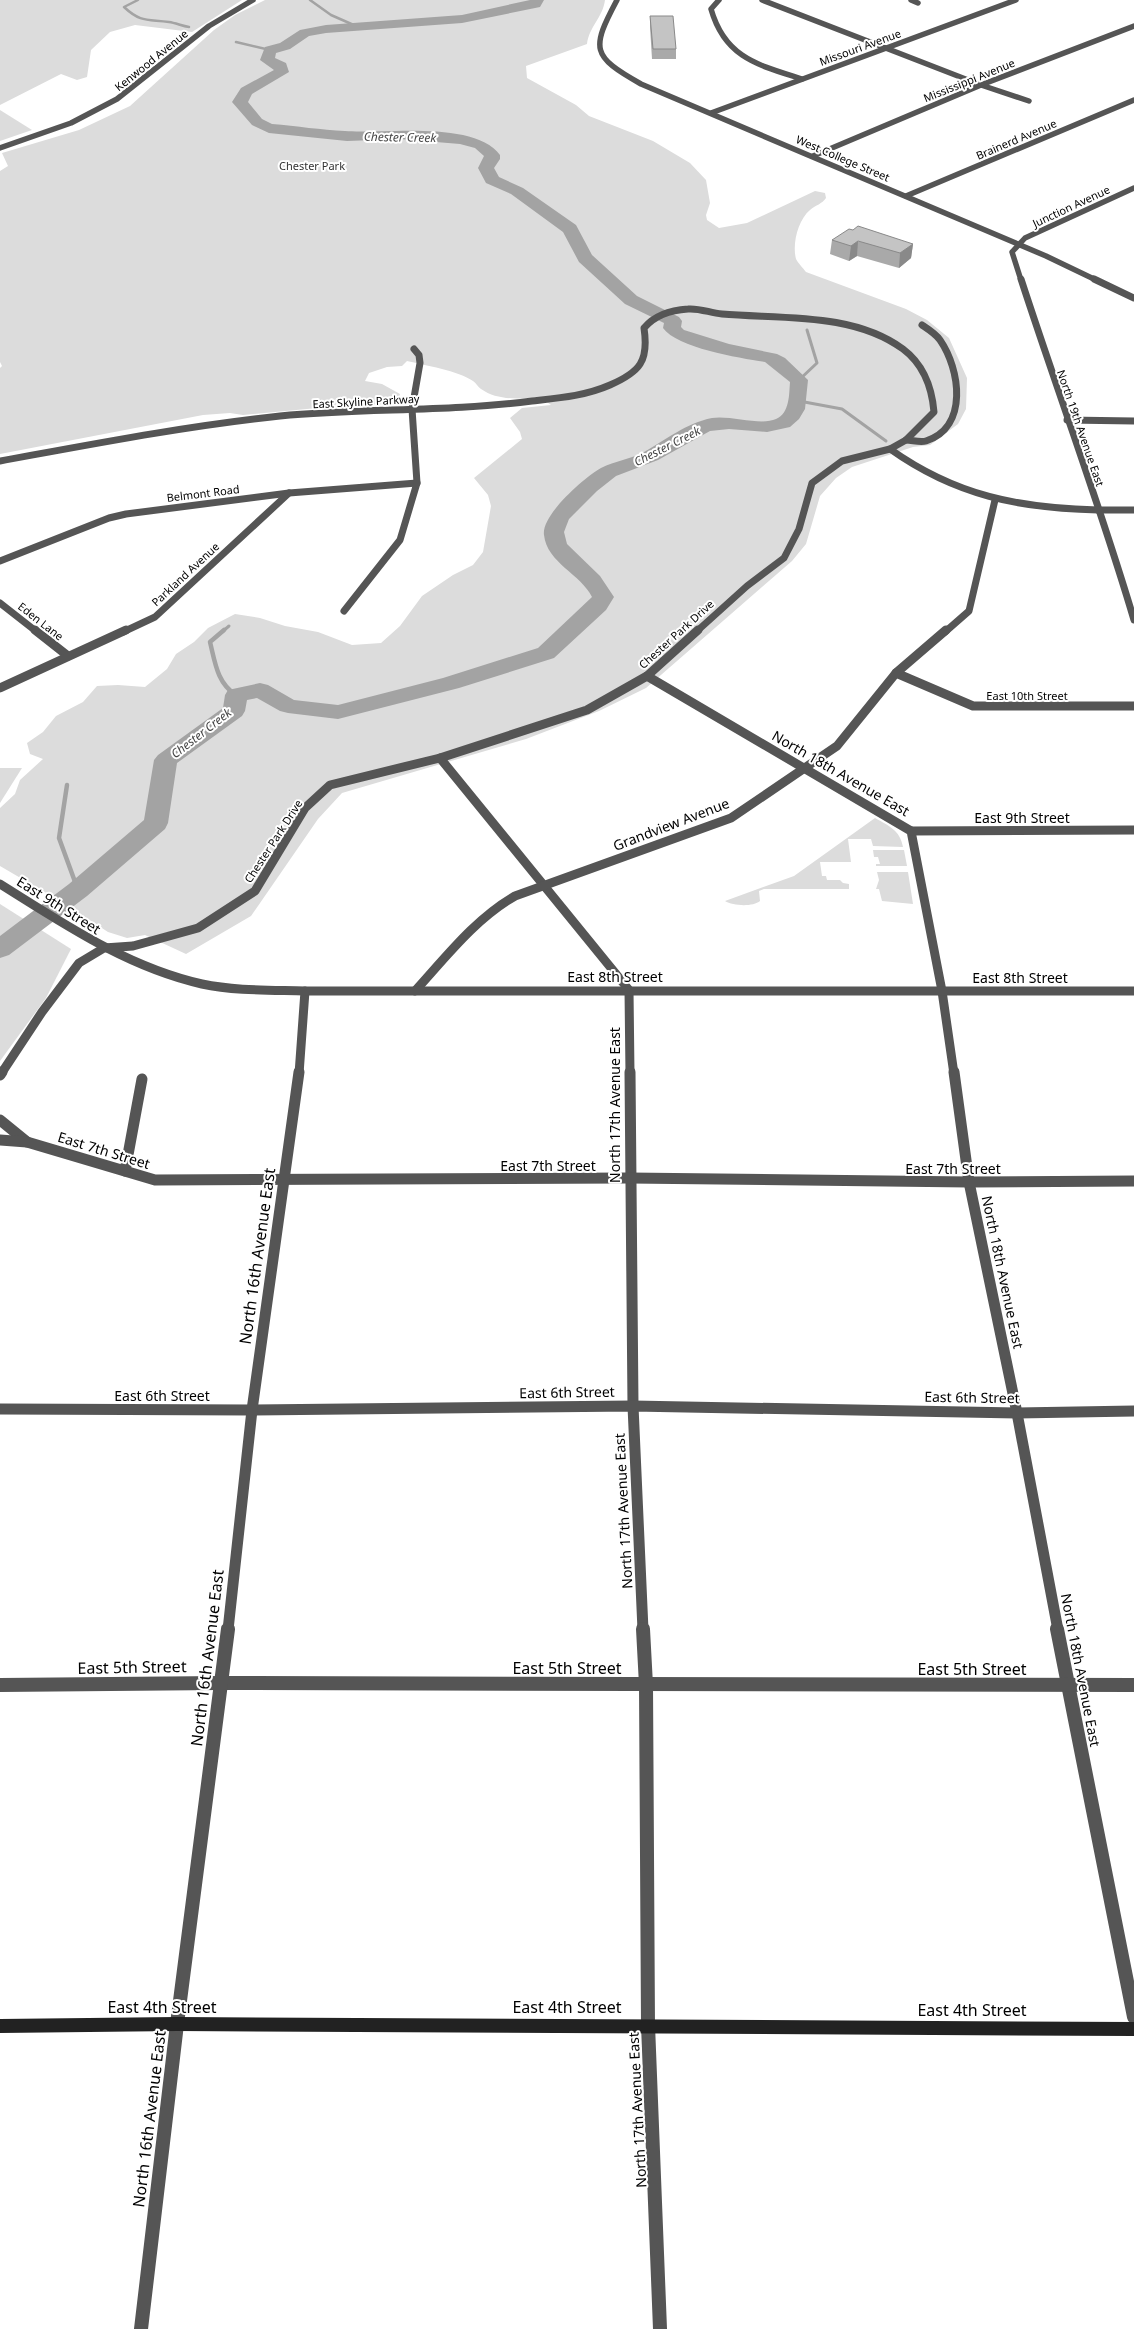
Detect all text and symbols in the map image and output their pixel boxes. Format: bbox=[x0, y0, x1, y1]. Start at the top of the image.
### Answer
street label: Missouri Avenue bbox=[817, 25, 903, 69]
street label: Kenwood Avenue bbox=[111, 26, 191, 94]
street label: Mississippi Avenue bbox=[921, 55, 1017, 105]
street label: Brainerd Avenue bbox=[973, 115, 1059, 163]
water label: Chester Creek bbox=[364, 128, 437, 146]
street label: West College Street bbox=[794, 131, 892, 185]
park label: Chester Park bbox=[279, 158, 345, 173]
street label: Junction Avenue bbox=[1029, 182, 1112, 231]
street label: North 19th Avenue East bbox=[1054, 368, 1108, 488]
street label: East Skyline Parkway bbox=[312, 391, 420, 411]
water label: Chester Creek bbox=[631, 421, 704, 470]
street label: Belmont Road bbox=[166, 481, 240, 505]
street label: Parkland Avenue bbox=[148, 539, 222, 609]
street label: Chester Park Drive bbox=[635, 596, 717, 672]
street label: Eden Lane bbox=[15, 599, 67, 643]
street label: East 10th Street bbox=[986, 688, 1068, 703]
water label: Chester Creek bbox=[167, 703, 236, 762]
street label: North 18th Avenue East bbox=[769, 726, 913, 820]
street label: Grandview Avenue bbox=[610, 793, 732, 855]
street label: Chester Park Drive bbox=[241, 797, 305, 885]
street label: East 9th Street bbox=[974, 808, 1070, 827]
street label: East 9th Street bbox=[13, 872, 105, 938]
street label: East 8th Street bbox=[567, 967, 663, 986]
street label: East 8th Street bbox=[972, 968, 1068, 987]
street label: North 17th Avenue East bbox=[605, 1027, 624, 1183]
street label: East 7th Street bbox=[56, 1127, 152, 1173]
street label: East 7th Street bbox=[500, 1156, 596, 1175]
street label: East 7th Street bbox=[905, 1159, 1001, 1178]
street label: North 16th Avenue East bbox=[234, 1166, 280, 1346]
street label: North 18th Avenue East bbox=[978, 1194, 1028, 1350]
street label: East 6th Street bbox=[519, 1382, 615, 1402]
street label: East 6th Street bbox=[114, 1386, 210, 1405]
street label: East 6th Street bbox=[924, 1387, 1020, 1407]
street label: North 17th Avenue East bbox=[609, 1433, 637, 1589]
street label: North 16th Avenue East bbox=[185, 1568, 229, 1748]
street label: North 18th Avenue East bbox=[1057, 1592, 1105, 1748]
street label: East 5th Street bbox=[77, 1655, 187, 1679]
street label: East 5th Street bbox=[512, 1657, 622, 1679]
street label: East 5th Street bbox=[917, 1658, 1027, 1680]
street label: East 4th Street bbox=[107, 1996, 217, 2018]
street label: East 4th Street bbox=[512, 1996, 622, 2018]
street label: East 4th Street bbox=[917, 1999, 1027, 2021]
street label: North 16th Avenue East bbox=[127, 2029, 171, 2209]
street label: North 17th Avenue East bbox=[623, 2032, 651, 2188]

